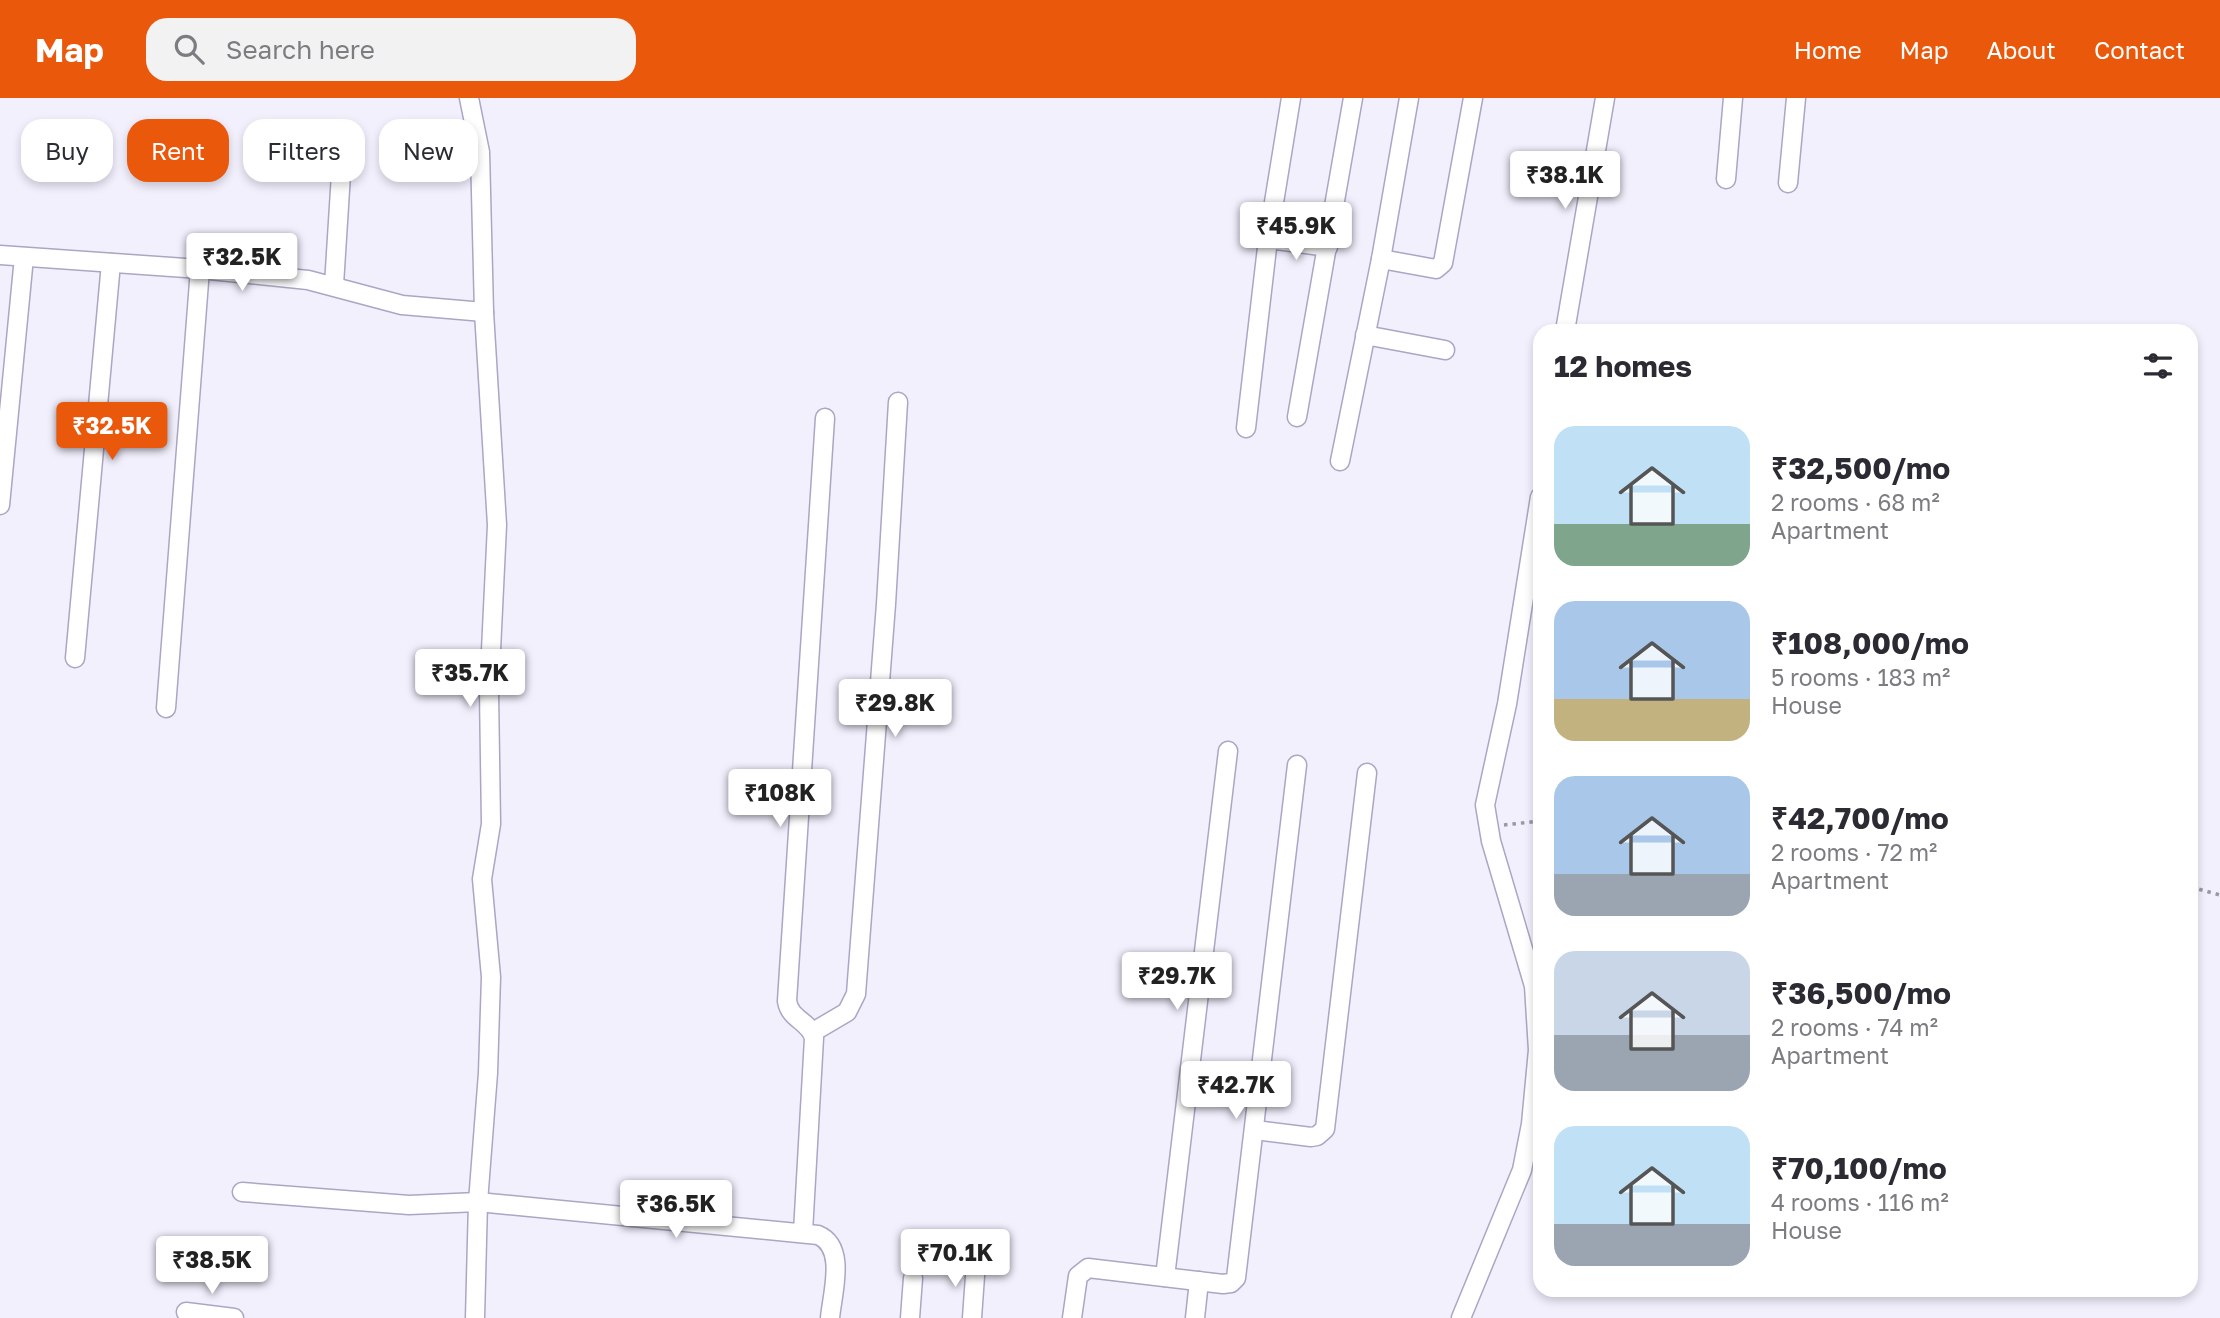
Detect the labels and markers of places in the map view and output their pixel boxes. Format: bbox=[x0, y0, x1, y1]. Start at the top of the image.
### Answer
pin: ₹38.1K bbox=[1508, 152, 1622, 211]
pin: ₹45.9K bbox=[1239, 202, 1353, 262]
pin: ₹32.5K bbox=[185, 234, 299, 293]
pin: ₹32.5K bbox=[55, 402, 169, 462]
pin: ₹35.7K bbox=[413, 650, 527, 709]
pin: ₹29.8K bbox=[838, 680, 952, 739]
pin: ₹108K bbox=[731, 770, 829, 829]
pin: ₹29.7K bbox=[1120, 953, 1234, 1012]
pin: ₹42.7K bbox=[1179, 1062, 1293, 1121]
pin: ₹36.5K bbox=[619, 1180, 733, 1240]
pin: ₹70.1K bbox=[898, 1230, 1012, 1289]
pin: ₹38.5K bbox=[155, 1236, 269, 1296]

